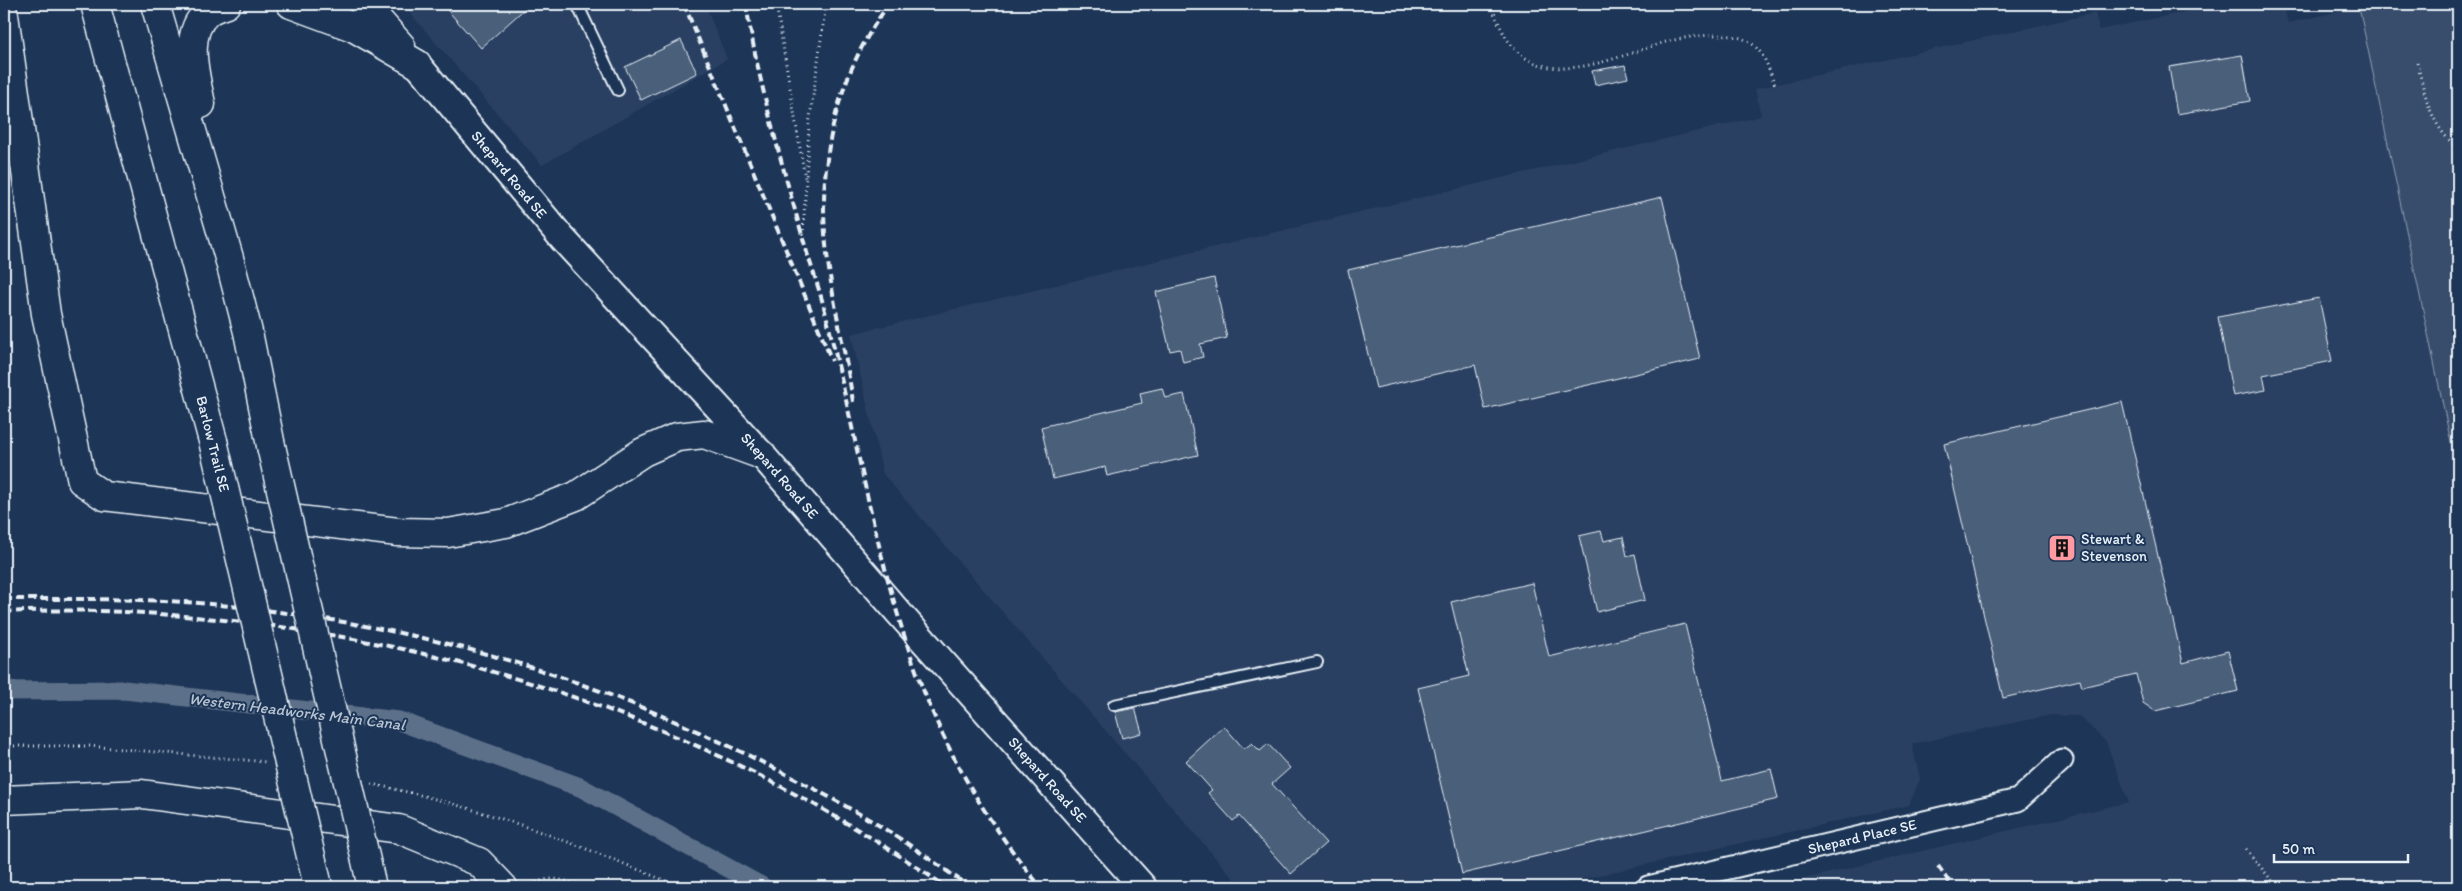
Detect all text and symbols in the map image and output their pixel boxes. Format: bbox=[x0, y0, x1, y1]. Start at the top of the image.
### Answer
street label: Shepard Road SE bbox=[467, 127, 551, 222]
street label: Barlow Trail SE bbox=[192, 394, 234, 494]
street label: Shepard Road SE bbox=[737, 429, 822, 523]
place label: Stewart & Stevenson bbox=[2081, 530, 2147, 565]
building icon: Stewart & Stevenson bbox=[2047, 533, 2077, 563]
water label: Western Headworks Main Canal bbox=[188, 689, 408, 734]
street label: Shepard Road SE bbox=[1005, 733, 1090, 826]
street label: Shepard Place SE bbox=[1806, 815, 1918, 858]
scale bar bbox=[2274, 831, 2408, 863]
text: 50 m bbox=[2282, 840, 2315, 858]

